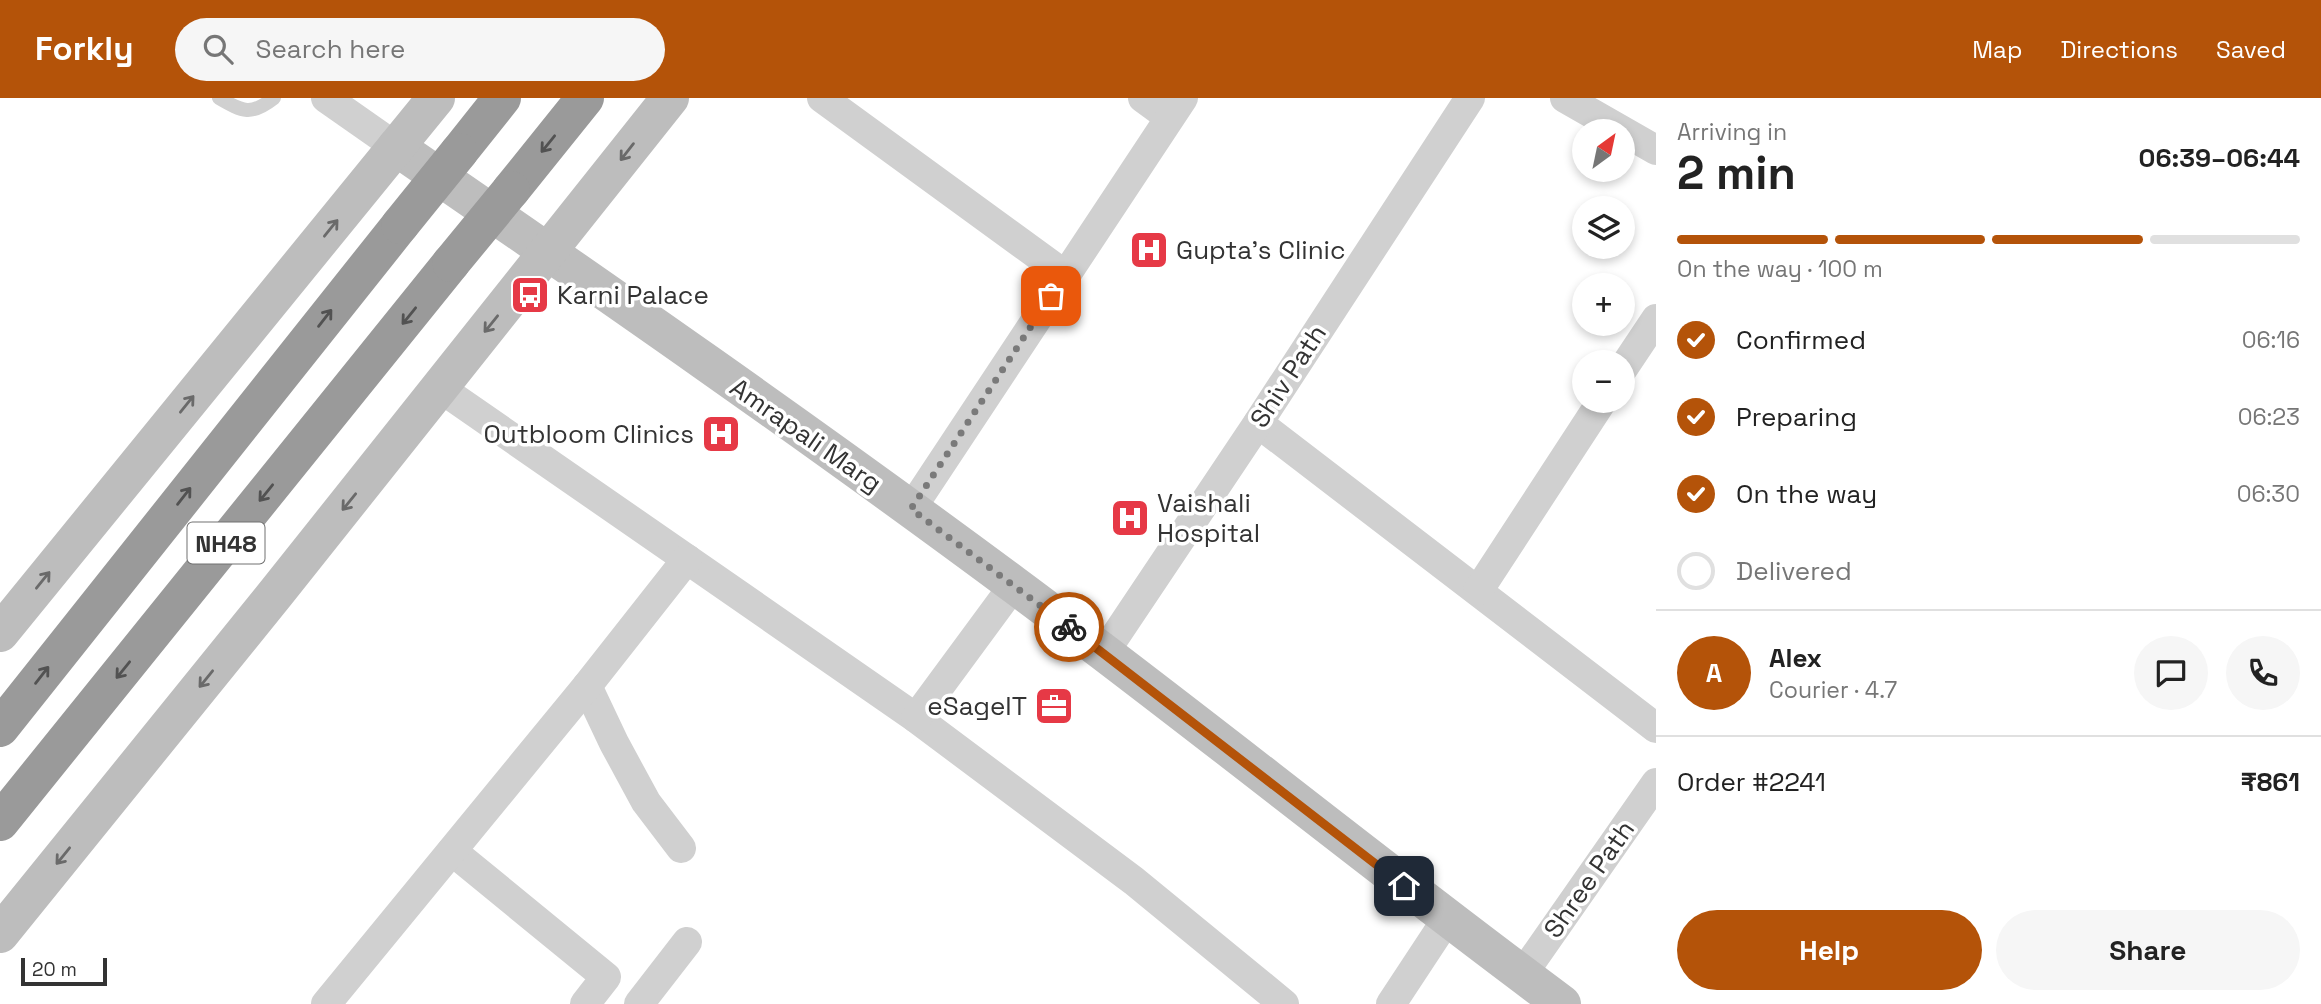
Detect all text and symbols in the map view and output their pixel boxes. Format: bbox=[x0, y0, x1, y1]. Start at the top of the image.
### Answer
search box bbox=[175, 18, 665, 81]
text: Forkly bbox=[35, 28, 133, 70]
icon: search bbox=[199, 30, 237, 68]
text: Search here bbox=[255, 32, 405, 66]
text: Map bbox=[1972, 34, 2022, 65]
text: Directions bbox=[2060, 34, 2178, 65]
text: Saved bbox=[2216, 34, 2286, 65]
text: Arriving in bbox=[1677, 117, 1787, 147]
north arrow bbox=[1572, 119, 1634, 182]
map controls bbox=[1572, 119, 1635, 413]
one-way arrow bbox=[540, 134, 555, 152]
text: 06:39–06:44 bbox=[2139, 141, 2300, 175]
one-way arrow bbox=[620, 142, 635, 160]
text: 2 min bbox=[1677, 144, 1796, 202]
button: layers bbox=[1572, 196, 1635, 259]
one-way arrow bbox=[323, 219, 338, 237]
hospital icon: Gupta's Clinic bbox=[1128, 229, 1170, 271]
place label: Gupta's Clinic bbox=[1176, 233, 1346, 267]
text: On the way · 100 m bbox=[1677, 254, 1883, 284]
pin bbox=[1021, 266, 1081, 326]
button: + bbox=[1572, 273, 1635, 336]
bus stop icon: Karni Palace bbox=[509, 274, 551, 316]
icon: bag bbox=[1032, 277, 1070, 315]
place label: Karni Palace bbox=[557, 278, 709, 312]
one-way arrow bbox=[401, 307, 416, 325]
one-way arrow bbox=[318, 310, 333, 328]
one-way arrow bbox=[483, 315, 499, 333]
street label: Shiv Path bbox=[1242, 318, 1334, 434]
icon: check bbox=[1677, 321, 1715, 359]
text: Confirmed bbox=[1736, 323, 1866, 357]
text: 06:16 bbox=[2242, 325, 2300, 355]
button: − bbox=[1572, 350, 1635, 413]
street label: Amrapali Marg bbox=[723, 370, 889, 500]
one-way arrow bbox=[179, 395, 195, 413]
icon: check bbox=[1677, 398, 1715, 436]
text: Preparing bbox=[1736, 400, 1857, 434]
text: 06:23 bbox=[2238, 402, 2300, 432]
hospital icon: Outbloom Clinics bbox=[700, 413, 742, 455]
place label: Outbloom Clinics bbox=[483, 417, 694, 451]
icon: check bbox=[1677, 475, 1715, 513]
text: On the way bbox=[1736, 477, 1877, 511]
text: 06:30 bbox=[2237, 479, 2300, 509]
one-way arrow bbox=[258, 484, 273, 502]
place label: Vaishali Hospital bbox=[1157, 486, 1260, 550]
one-way arrow bbox=[176, 488, 192, 506]
one-way arrow bbox=[341, 492, 356, 511]
hospital icon: Vaishali Hospital bbox=[1109, 497, 1151, 539]
road number: NH48 bbox=[188, 522, 264, 564]
text: Delivered bbox=[1736, 554, 1852, 588]
one-way arrow bbox=[35, 572, 51, 590]
courier bbox=[1034, 592, 1104, 662]
icon: bike bbox=[1050, 608, 1088, 646]
button: chat bbox=[2134, 636, 2208, 710]
button: phone bbox=[2226, 636, 2300, 710]
text: Alex bbox=[1769, 641, 1822, 675]
text: A bbox=[1706, 656, 1722, 690]
one-way arrow bbox=[115, 661, 130, 679]
one-way arrow bbox=[35, 666, 50, 684]
one-way arrow bbox=[199, 670, 214, 688]
text: Courier · 4.7 bbox=[1769, 675, 1897, 705]
office icon: eSageIT bbox=[1033, 685, 1075, 727]
place label: eSageIT bbox=[927, 689, 1027, 723]
text: Order #2241 bbox=[1677, 765, 1826, 799]
text: ₹861 bbox=[2241, 765, 2300, 799]
street label: Shree Path bbox=[1536, 814, 1642, 944]
one-way arrow bbox=[55, 847, 71, 865]
pin bbox=[1374, 856, 1434, 916]
icon: home bbox=[1385, 867, 1423, 905]
button: Help bbox=[1677, 910, 1982, 990]
button: Share bbox=[1996, 910, 2300, 990]
scale bar bbox=[21, 955, 107, 987]
text: 20 m bbox=[32, 957, 77, 982]

